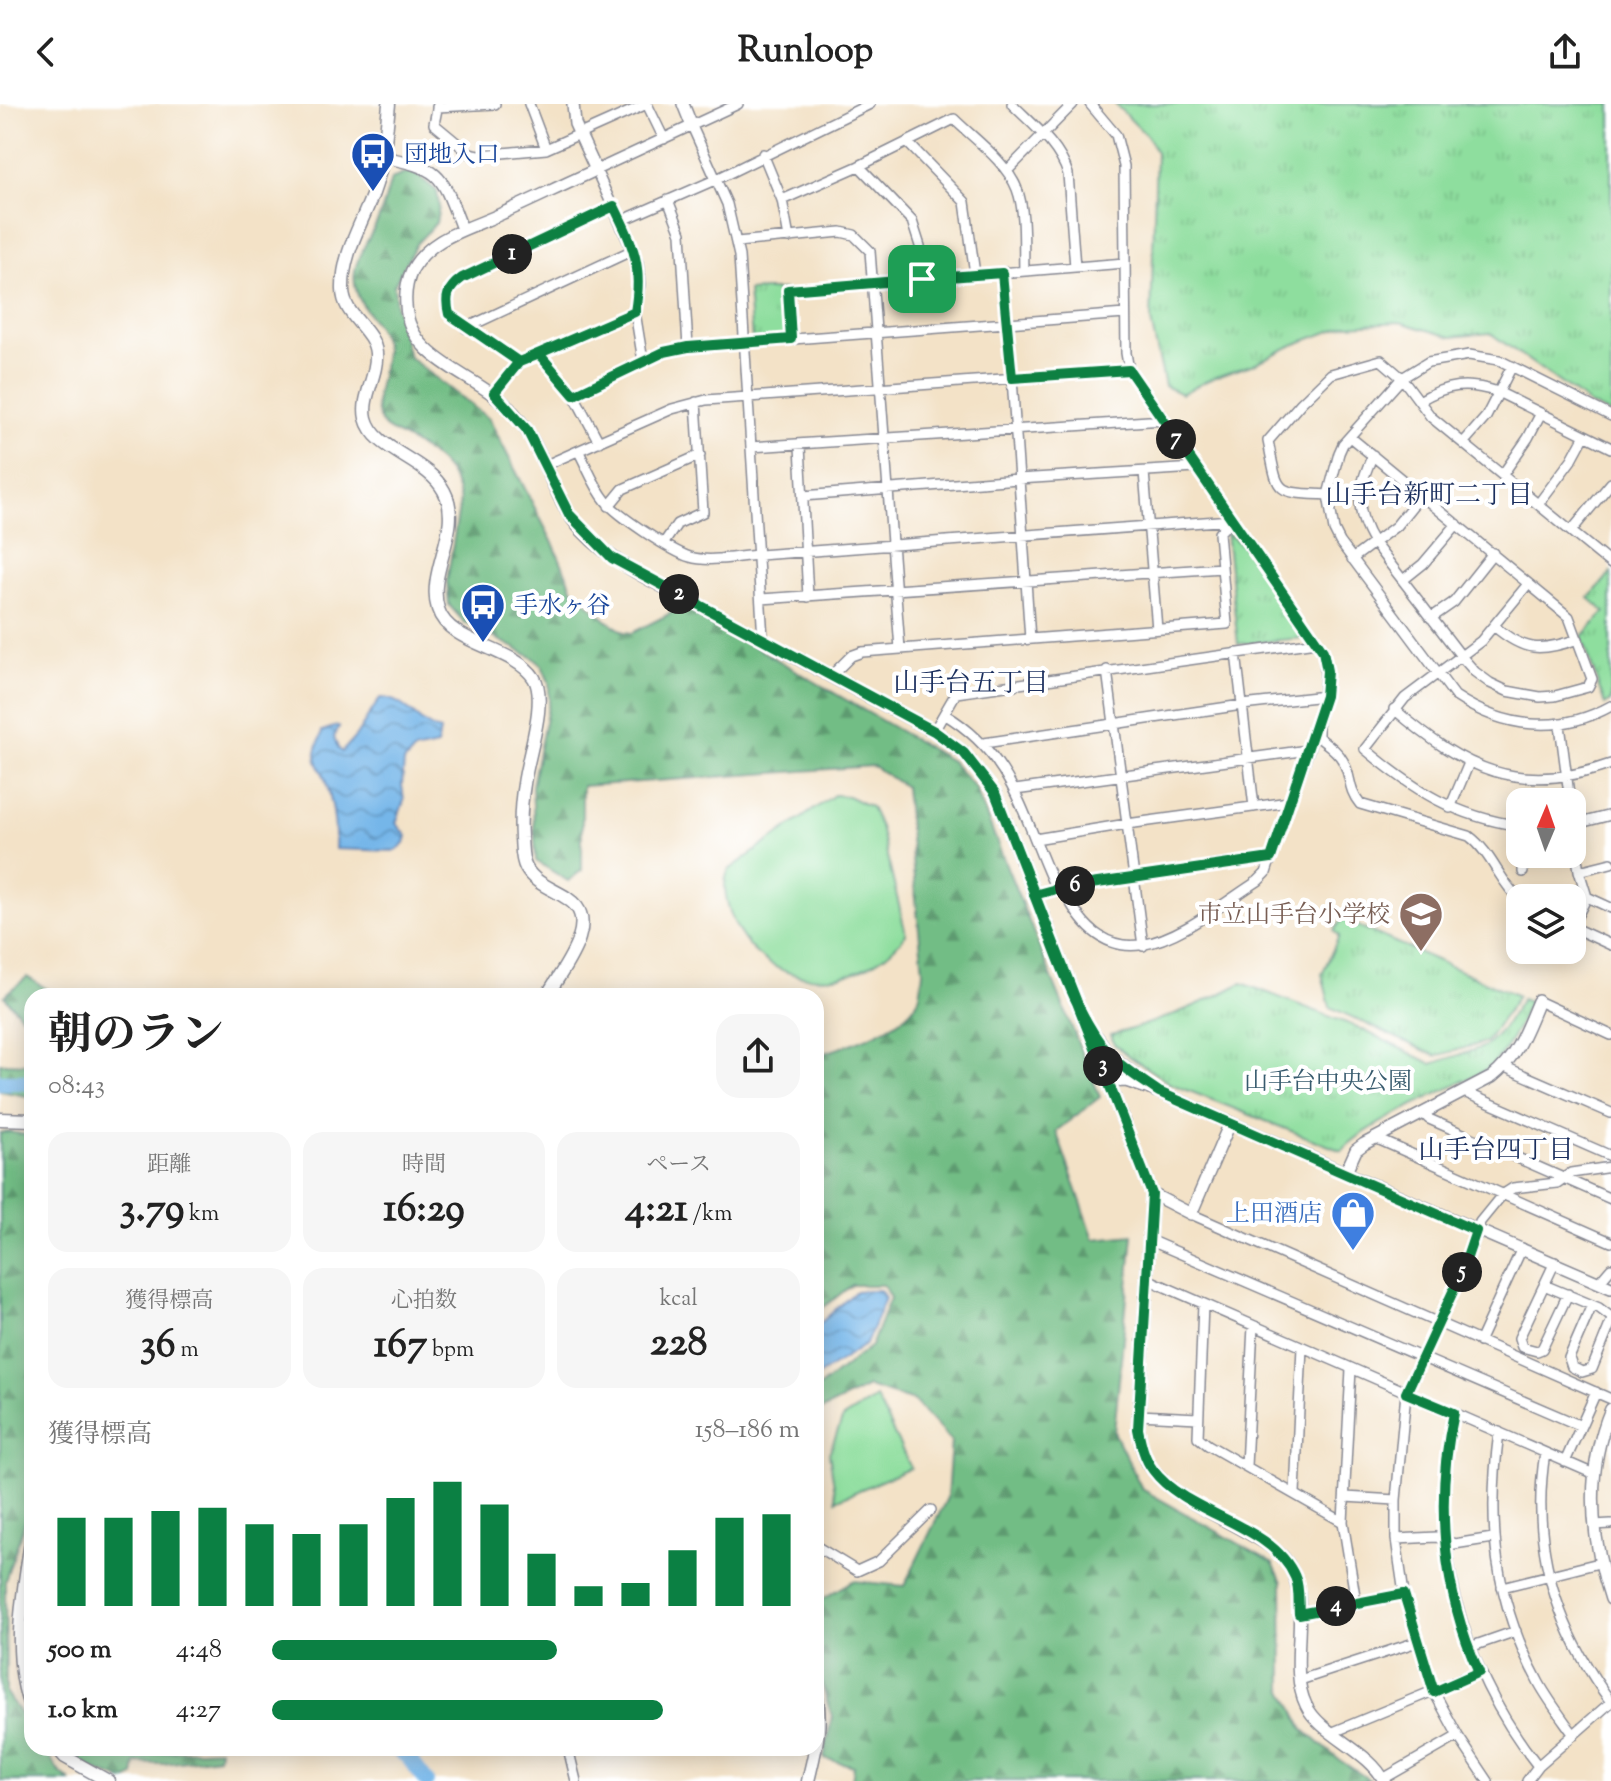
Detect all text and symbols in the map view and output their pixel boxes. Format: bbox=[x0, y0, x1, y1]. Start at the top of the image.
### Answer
text: Runloop bbox=[738, 26, 873, 78]
icon: back bbox=[24, 30, 68, 74]
icon: share bbox=[1543, 30, 1587, 74]
bus stop icon: 団地入口 bbox=[349, 130, 397, 193]
place label: 団地入口 bbox=[404, 139, 500, 173]
pin: 1 bbox=[492, 234, 532, 274]
text: 1 bbox=[508, 238, 516, 270]
pin bbox=[888, 245, 956, 313]
icon: arrive bbox=[900, 257, 944, 301]
pin: 7 bbox=[1156, 419, 1196, 459]
text: 7 bbox=[1170, 423, 1182, 455]
district label: 山手台新町二丁目 bbox=[1325, 478, 1533, 515]
pin: 2 bbox=[659, 574, 699, 614]
text: 2 bbox=[674, 578, 684, 610]
bus stop icon: 手水ヶ谷 bbox=[459, 581, 507, 644]
place label: 手水ヶ谷 bbox=[514, 590, 610, 624]
district label: 山手台五丁目 bbox=[893, 666, 1049, 703]
north arrow bbox=[1506, 788, 1586, 868]
map controls bbox=[1506, 788, 1586, 964]
pin: 6 bbox=[1055, 866, 1095, 906]
text: 6 bbox=[1070, 870, 1080, 902]
button: layers bbox=[1506, 884, 1586, 964]
school or university icon: 市立山手台小学校 bbox=[1397, 890, 1445, 953]
place label: 市立山手台小学校 bbox=[1198, 899, 1390, 933]
text: 朝のラン bbox=[48, 1006, 224, 1069]
button: share bbox=[716, 1014, 800, 1098]
pin: 3 bbox=[1083, 1046, 1123, 1086]
text: 3 bbox=[1099, 1050, 1107, 1082]
park label: 山手台中央公園 bbox=[1244, 1066, 1412, 1100]
text: 08:43 bbox=[48, 1068, 105, 1105]
district label: 山手台四丁目 bbox=[1418, 1133, 1574, 1170]
text: 距離 bbox=[147, 1150, 191, 1182]
text: 時間 bbox=[402, 1150, 446, 1182]
text: ペース bbox=[646, 1150, 711, 1182]
text: 3.79 bbox=[119, 1182, 184, 1239]
text: 16:29 bbox=[383, 1182, 465, 1239]
text: 4:21 bbox=[625, 1182, 688, 1239]
shop icon: 上田酒店 bbox=[1329, 1189, 1377, 1252]
place label: 上田酒店 bbox=[1226, 1198, 1322, 1232]
text: km bbox=[184, 1199, 219, 1231]
text: /km bbox=[688, 1199, 732, 1231]
pin: 5 bbox=[1442, 1252, 1482, 1292]
text: 5 bbox=[1458, 1256, 1466, 1288]
text: kcal bbox=[660, 1284, 698, 1316]
text: 獲得標高 bbox=[125, 1286, 213, 1318]
text: 心拍数 bbox=[391, 1286, 457, 1318]
text: 228 bbox=[650, 1316, 707, 1373]
text: 36 bbox=[140, 1318, 176, 1375]
text: 167 bbox=[374, 1318, 427, 1375]
text: m bbox=[176, 1335, 199, 1367]
text: bpm bbox=[427, 1335, 474, 1367]
text: 158–186 m bbox=[695, 1412, 800, 1449]
text: 獲得標高 bbox=[48, 1417, 152, 1454]
pin: 4 bbox=[1316, 1586, 1356, 1626]
text: 4 bbox=[1330, 1590, 1342, 1622]
text: 500 m bbox=[48, 1632, 111, 1669]
text: 4:48 bbox=[176, 1632, 222, 1669]
text: 1.0 km bbox=[48, 1692, 118, 1729]
text: 4:27 bbox=[176, 1692, 221, 1729]

